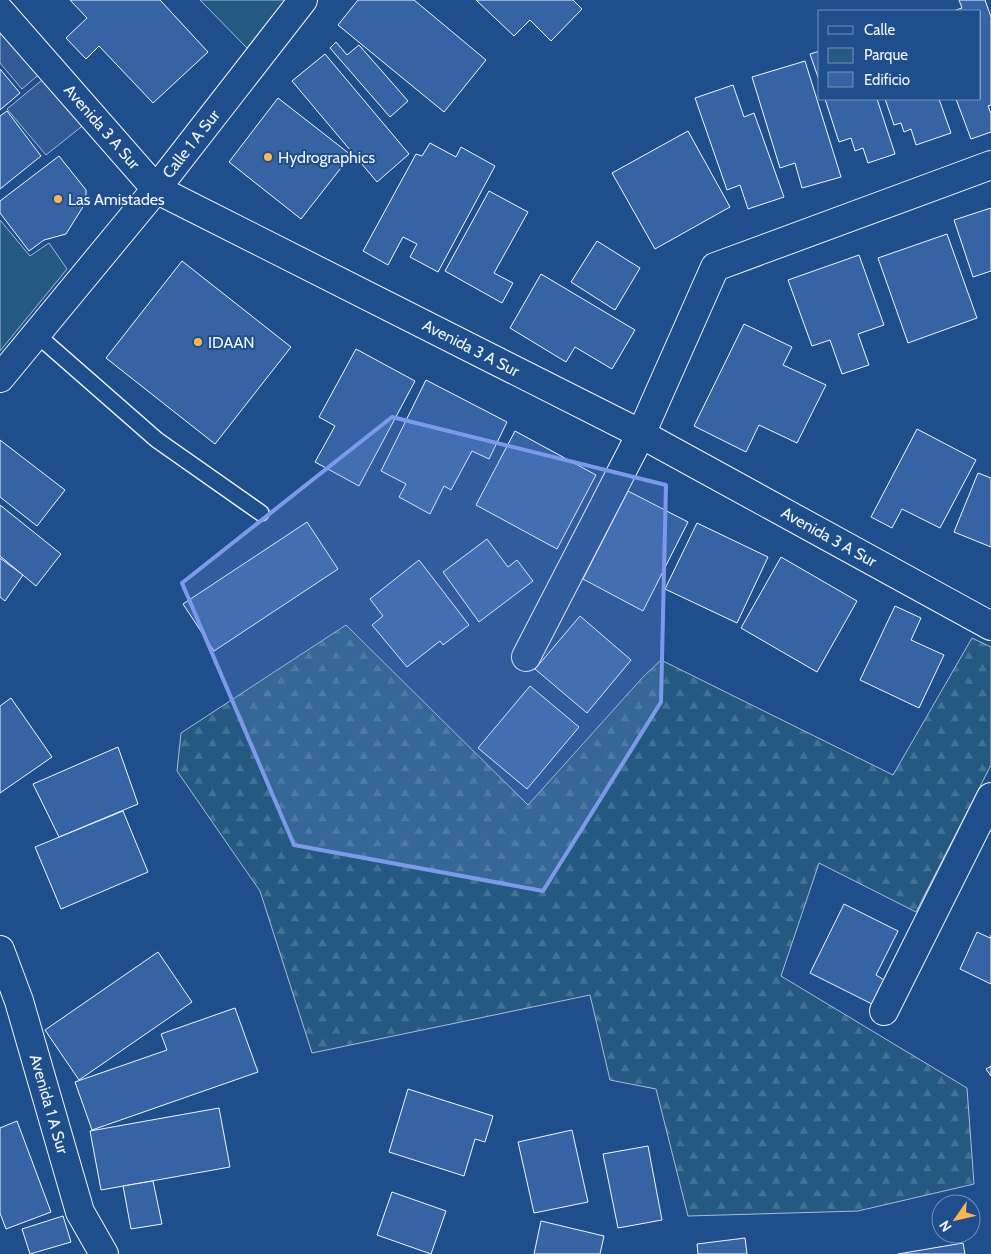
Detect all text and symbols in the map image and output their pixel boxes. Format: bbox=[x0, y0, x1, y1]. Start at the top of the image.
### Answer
legend bbox=[818, 10, 981, 100]
text: Calle bbox=[864, 21, 895, 39]
text: Parque bbox=[864, 46, 908, 64]
text: Edificio bbox=[864, 71, 910, 89]
street label: Avenida 3 A Sur bbox=[60, 81, 145, 174]
street label: Calle 1 A Sur bbox=[158, 105, 224, 182]
place label: Hydrographics bbox=[278, 148, 375, 167]
marker: Hydrographics bbox=[262, 151, 274, 163]
place label: Las Amistades bbox=[68, 190, 165, 209]
marker: Las Amistades bbox=[52, 193, 64, 205]
street label: Avenida 3 A Sur bbox=[419, 315, 523, 381]
place label: IDAAN bbox=[208, 333, 255, 352]
marker: IDAAN bbox=[192, 336, 204, 348]
street label: Avenida 3 A Sur bbox=[778, 503, 881, 571]
street label: Avenida 1 A Sur bbox=[26, 1052, 73, 1157]
north arrow bbox=[931, 1194, 981, 1244]
text: N bbox=[935, 1217, 955, 1235]

